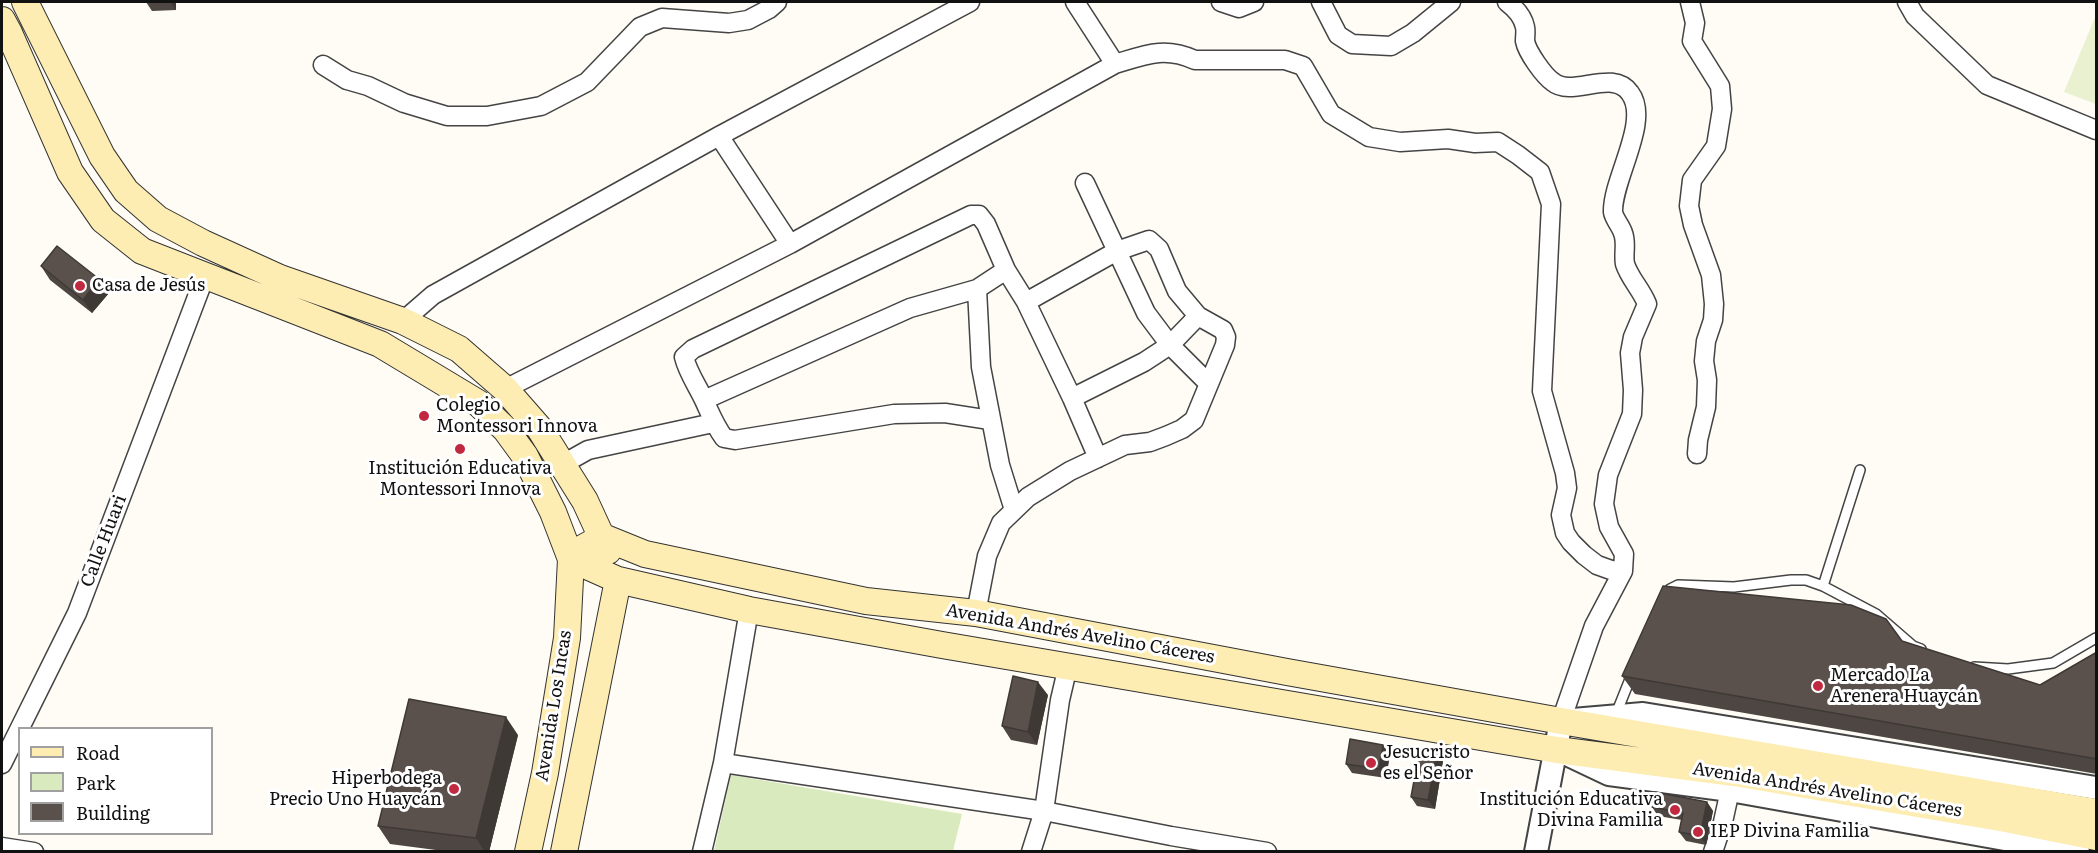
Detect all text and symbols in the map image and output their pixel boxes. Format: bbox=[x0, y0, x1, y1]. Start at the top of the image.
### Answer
place label: Casa de Jesús bbox=[92, 275, 205, 297]
marker: Casa de Jesús bbox=[73, 279, 87, 293]
place label: Colegio Montessori Innova bbox=[436, 395, 598, 438]
marker: Colegio Montessori Innova bbox=[417, 409, 431, 423]
marker: Institución Educativa Montessori Innova bbox=[453, 442, 467, 456]
place label: Institución Educativa Montessori Innova bbox=[368, 458, 552, 500]
street label: Calle Huari bbox=[77, 492, 131, 590]
street label: Avenida Andrés Avelino Cáceres bbox=[944, 600, 1216, 668]
street label: Avenida Los Incas bbox=[531, 629, 577, 783]
place label: Mercado La Arenera Huaycán bbox=[1830, 665, 1978, 708]
marker: Mercado La Arenera Huaycán bbox=[1811, 679, 1825, 693]
legend bbox=[18, 727, 213, 835]
text: Road bbox=[76, 739, 120, 766]
place label: Jesucristo es el Señor bbox=[1383, 742, 1473, 784]
marker: Jesucristo es el Señor bbox=[1364, 756, 1378, 770]
street label: Avenida Andrés Avelino Cáceres bbox=[1691, 758, 1963, 822]
place label: Hiperbodega Precio Uno Huaycán bbox=[269, 768, 442, 810]
text: Park bbox=[76, 769, 115, 796]
marker: Hiperbodega Precio Uno Huaycán bbox=[447, 782, 461, 796]
place label: Institución Educativa Divina Familia bbox=[1479, 789, 1663, 832]
text: Building bbox=[76, 799, 150, 826]
marker: Institución Educativa Divina Familia bbox=[1668, 803, 1682, 817]
place label: IEP Divina Familia bbox=[1710, 821, 1869, 843]
marker: IEP Divina Familia bbox=[1691, 825, 1705, 839]

